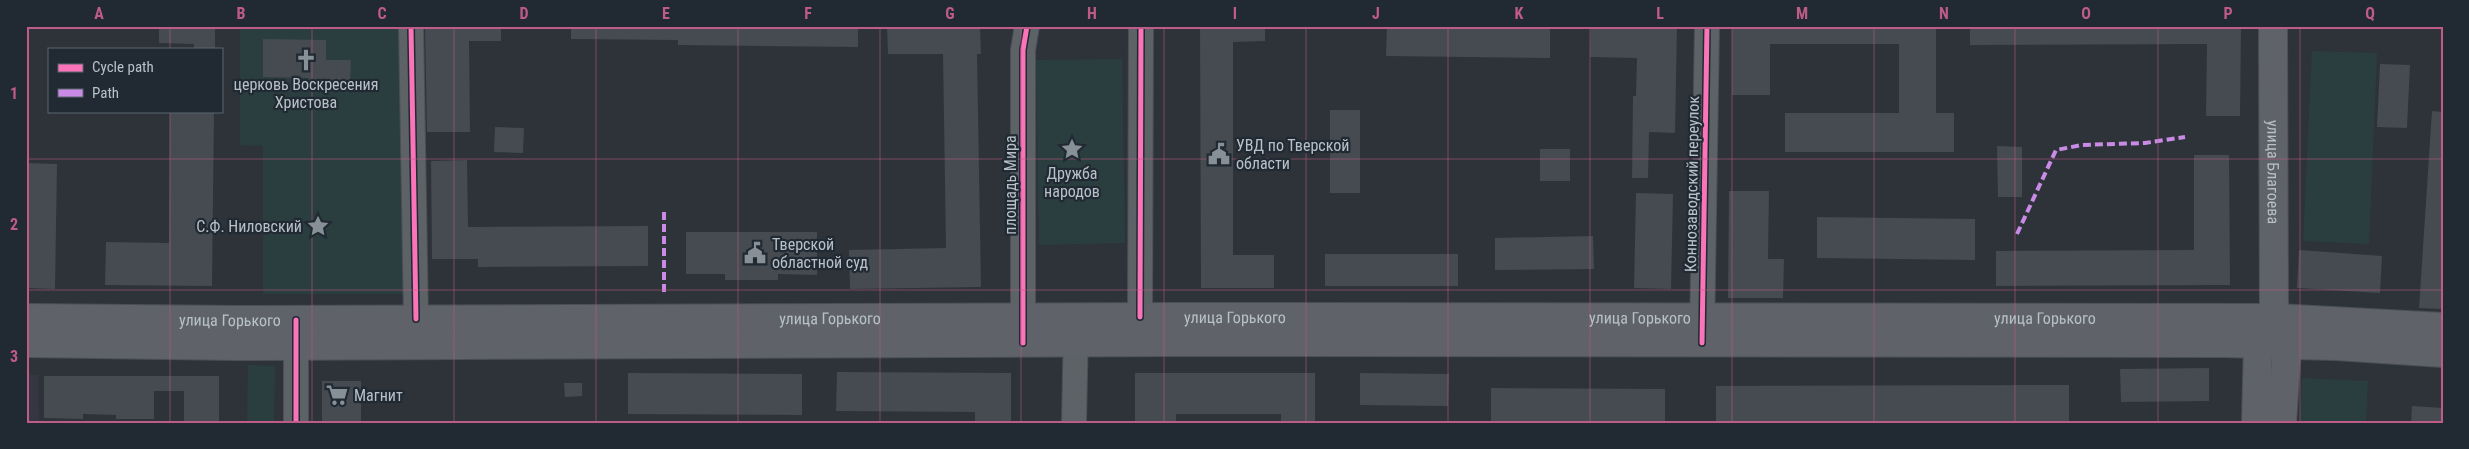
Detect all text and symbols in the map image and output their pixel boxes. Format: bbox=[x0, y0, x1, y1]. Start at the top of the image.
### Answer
text: A bbox=[94, 4, 104, 23]
text: B bbox=[237, 4, 246, 23]
text: C bbox=[377, 4, 387, 23]
text: D bbox=[519, 4, 529, 23]
text: E bbox=[662, 4, 670, 23]
text: F bbox=[804, 4, 812, 23]
text: G bbox=[945, 4, 955, 23]
text: H bbox=[1087, 4, 1097, 23]
text: I bbox=[1233, 4, 1237, 23]
text: J bbox=[1372, 4, 1380, 23]
text: K bbox=[1515, 4, 1524, 23]
text: L bbox=[1656, 4, 1664, 23]
text: M bbox=[1796, 4, 1808, 23]
text: N bbox=[1939, 4, 1949, 23]
text: O bbox=[2081, 4, 2091, 23]
text: P bbox=[2223, 4, 2233, 23]
text: Q bbox=[2365, 4, 2375, 23]
church icon: церковь Воскресения Христова bbox=[293, 47, 319, 73]
legend bbox=[48, 48, 222, 112]
text: Cycle path bbox=[92, 58, 154, 76]
place label: церковь Воскресения Христова bbox=[234, 75, 378, 112]
text: 1 bbox=[10, 84, 18, 103]
text: Path bbox=[92, 84, 119, 102]
street label: Коннозаводский переулок bbox=[1681, 95, 1703, 272]
street label: улица Благоева bbox=[2264, 120, 2283, 224]
street label: площадь Мира bbox=[1001, 135, 1020, 235]
place icon: Дружба народов bbox=[1059, 136, 1085, 162]
place label: УВД по Тверской области bbox=[1236, 136, 1349, 173]
public building icon: УВД по Тверской области bbox=[1206, 141, 1232, 167]
place label: Дружба народов bbox=[1044, 164, 1100, 201]
place icon: С.Ф. Ниловский bbox=[305, 213, 331, 239]
text: 2 bbox=[10, 215, 18, 234]
place label: С.Ф. Ниловский bbox=[196, 217, 302, 236]
place label: Тверской областной суд bbox=[772, 235, 868, 272]
public building icon: Тверской областной суд bbox=[742, 240, 768, 266]
street label: улица Горького bbox=[779, 308, 881, 328]
street label: улица Горького bbox=[1184, 308, 1286, 327]
street label: улица Горького bbox=[1589, 308, 1691, 327]
street label: улица Горького bbox=[1994, 308, 2096, 327]
street label: улица Горького bbox=[179, 310, 281, 330]
text: 3 bbox=[10, 347, 18, 366]
supermarket icon: Магнит bbox=[324, 382, 350, 408]
place label: Магнит bbox=[354, 386, 403, 405]

